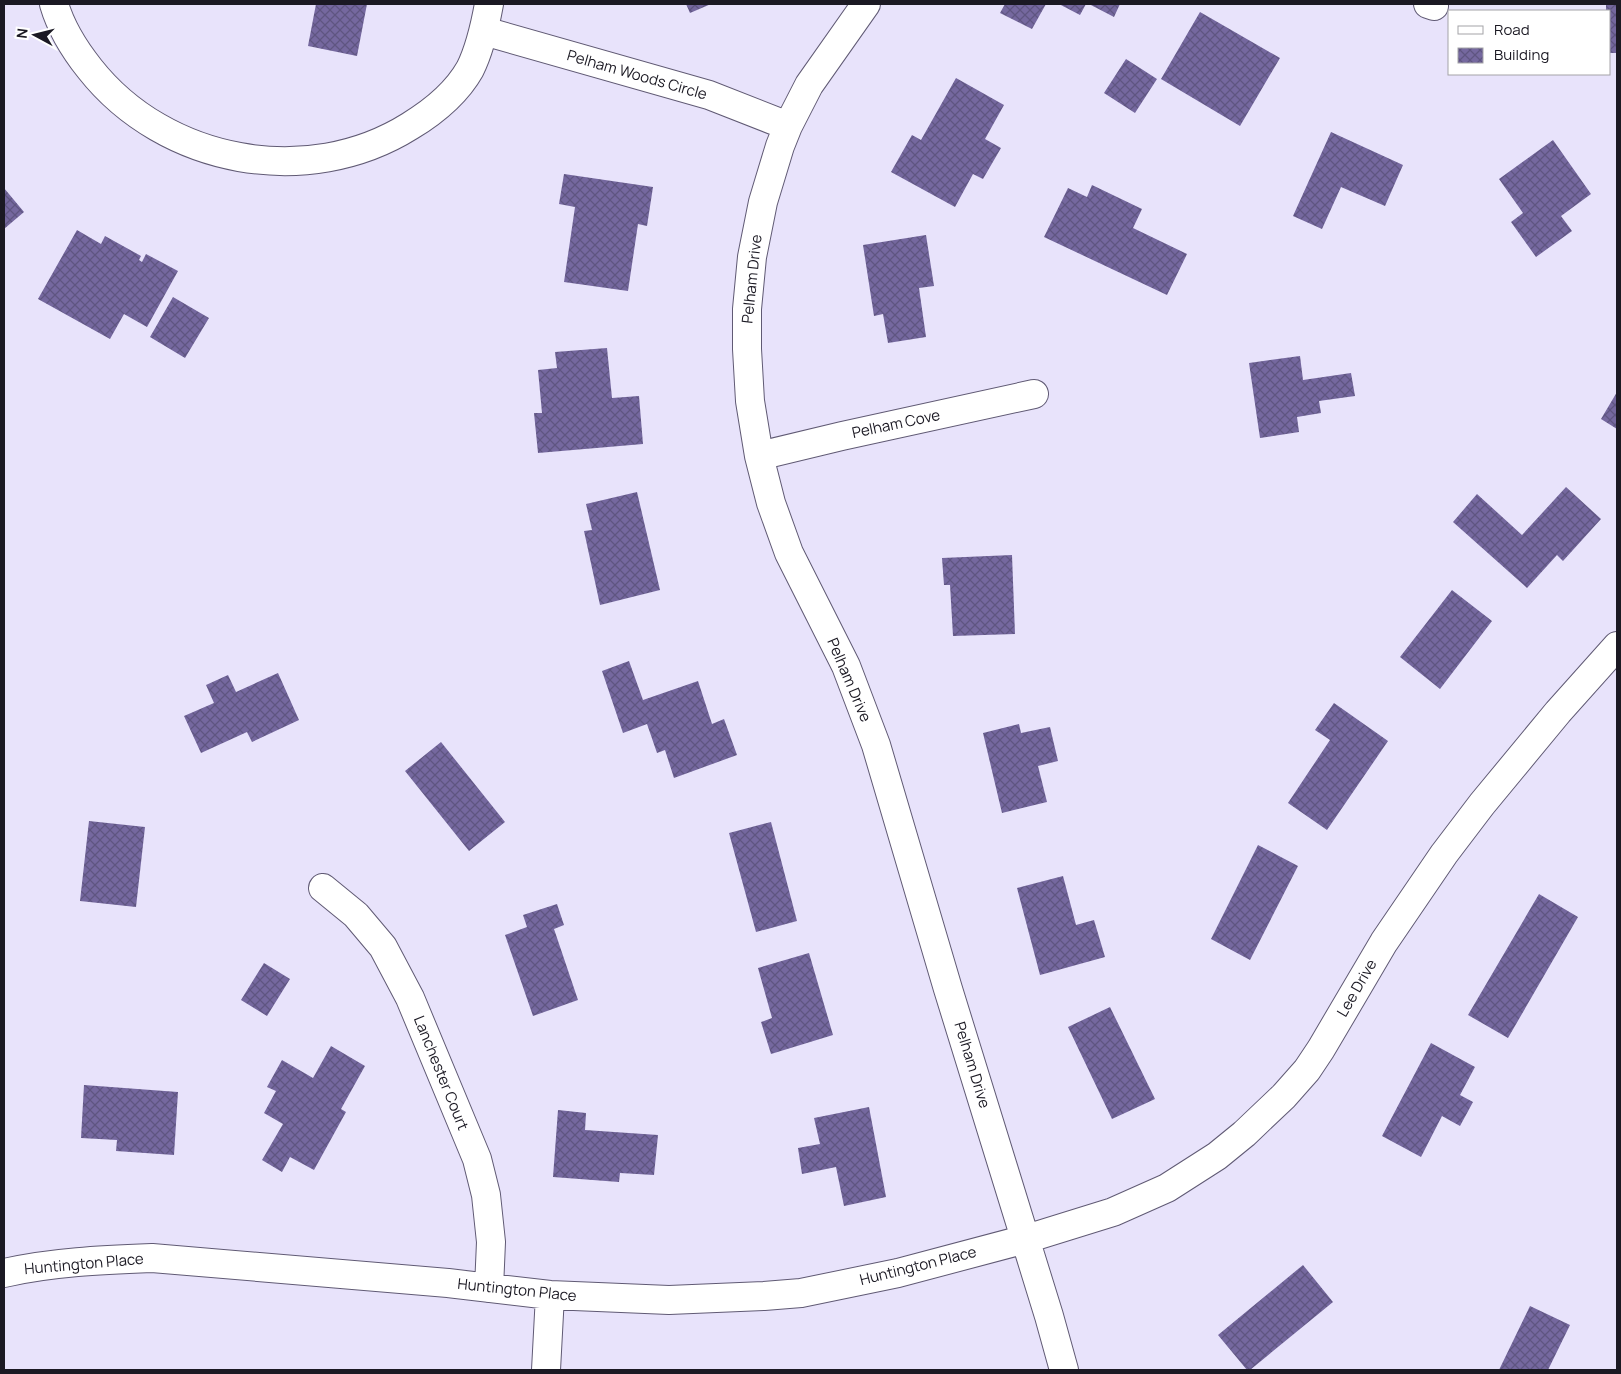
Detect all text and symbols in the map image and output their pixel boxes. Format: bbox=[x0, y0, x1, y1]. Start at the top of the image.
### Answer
north arrow bbox=[10, 10, 60, 60]
legend bbox=[1448, 10, 1611, 75]
text: Road bbox=[1494, 19, 1530, 40]
text: N bbox=[12, 27, 32, 40]
street label: Pelham Woods Circle bbox=[565, 44, 710, 105]
text: Building bbox=[1494, 44, 1549, 65]
street label: Pelham Drive bbox=[736, 233, 767, 324]
street label: Pelham Cove bbox=[850, 404, 942, 443]
street label: Pelham Drive bbox=[822, 635, 877, 725]
street label: Lee Drive bbox=[1332, 955, 1382, 1020]
street label: Lanchester Court bbox=[409, 1013, 474, 1133]
street label: Pelham Drive bbox=[949, 1019, 996, 1111]
street label: Huntington Place bbox=[857, 1241, 979, 1290]
street label: Huntington Place bbox=[23, 1248, 145, 1279]
street label: Huntington Place bbox=[456, 1273, 578, 1306]

